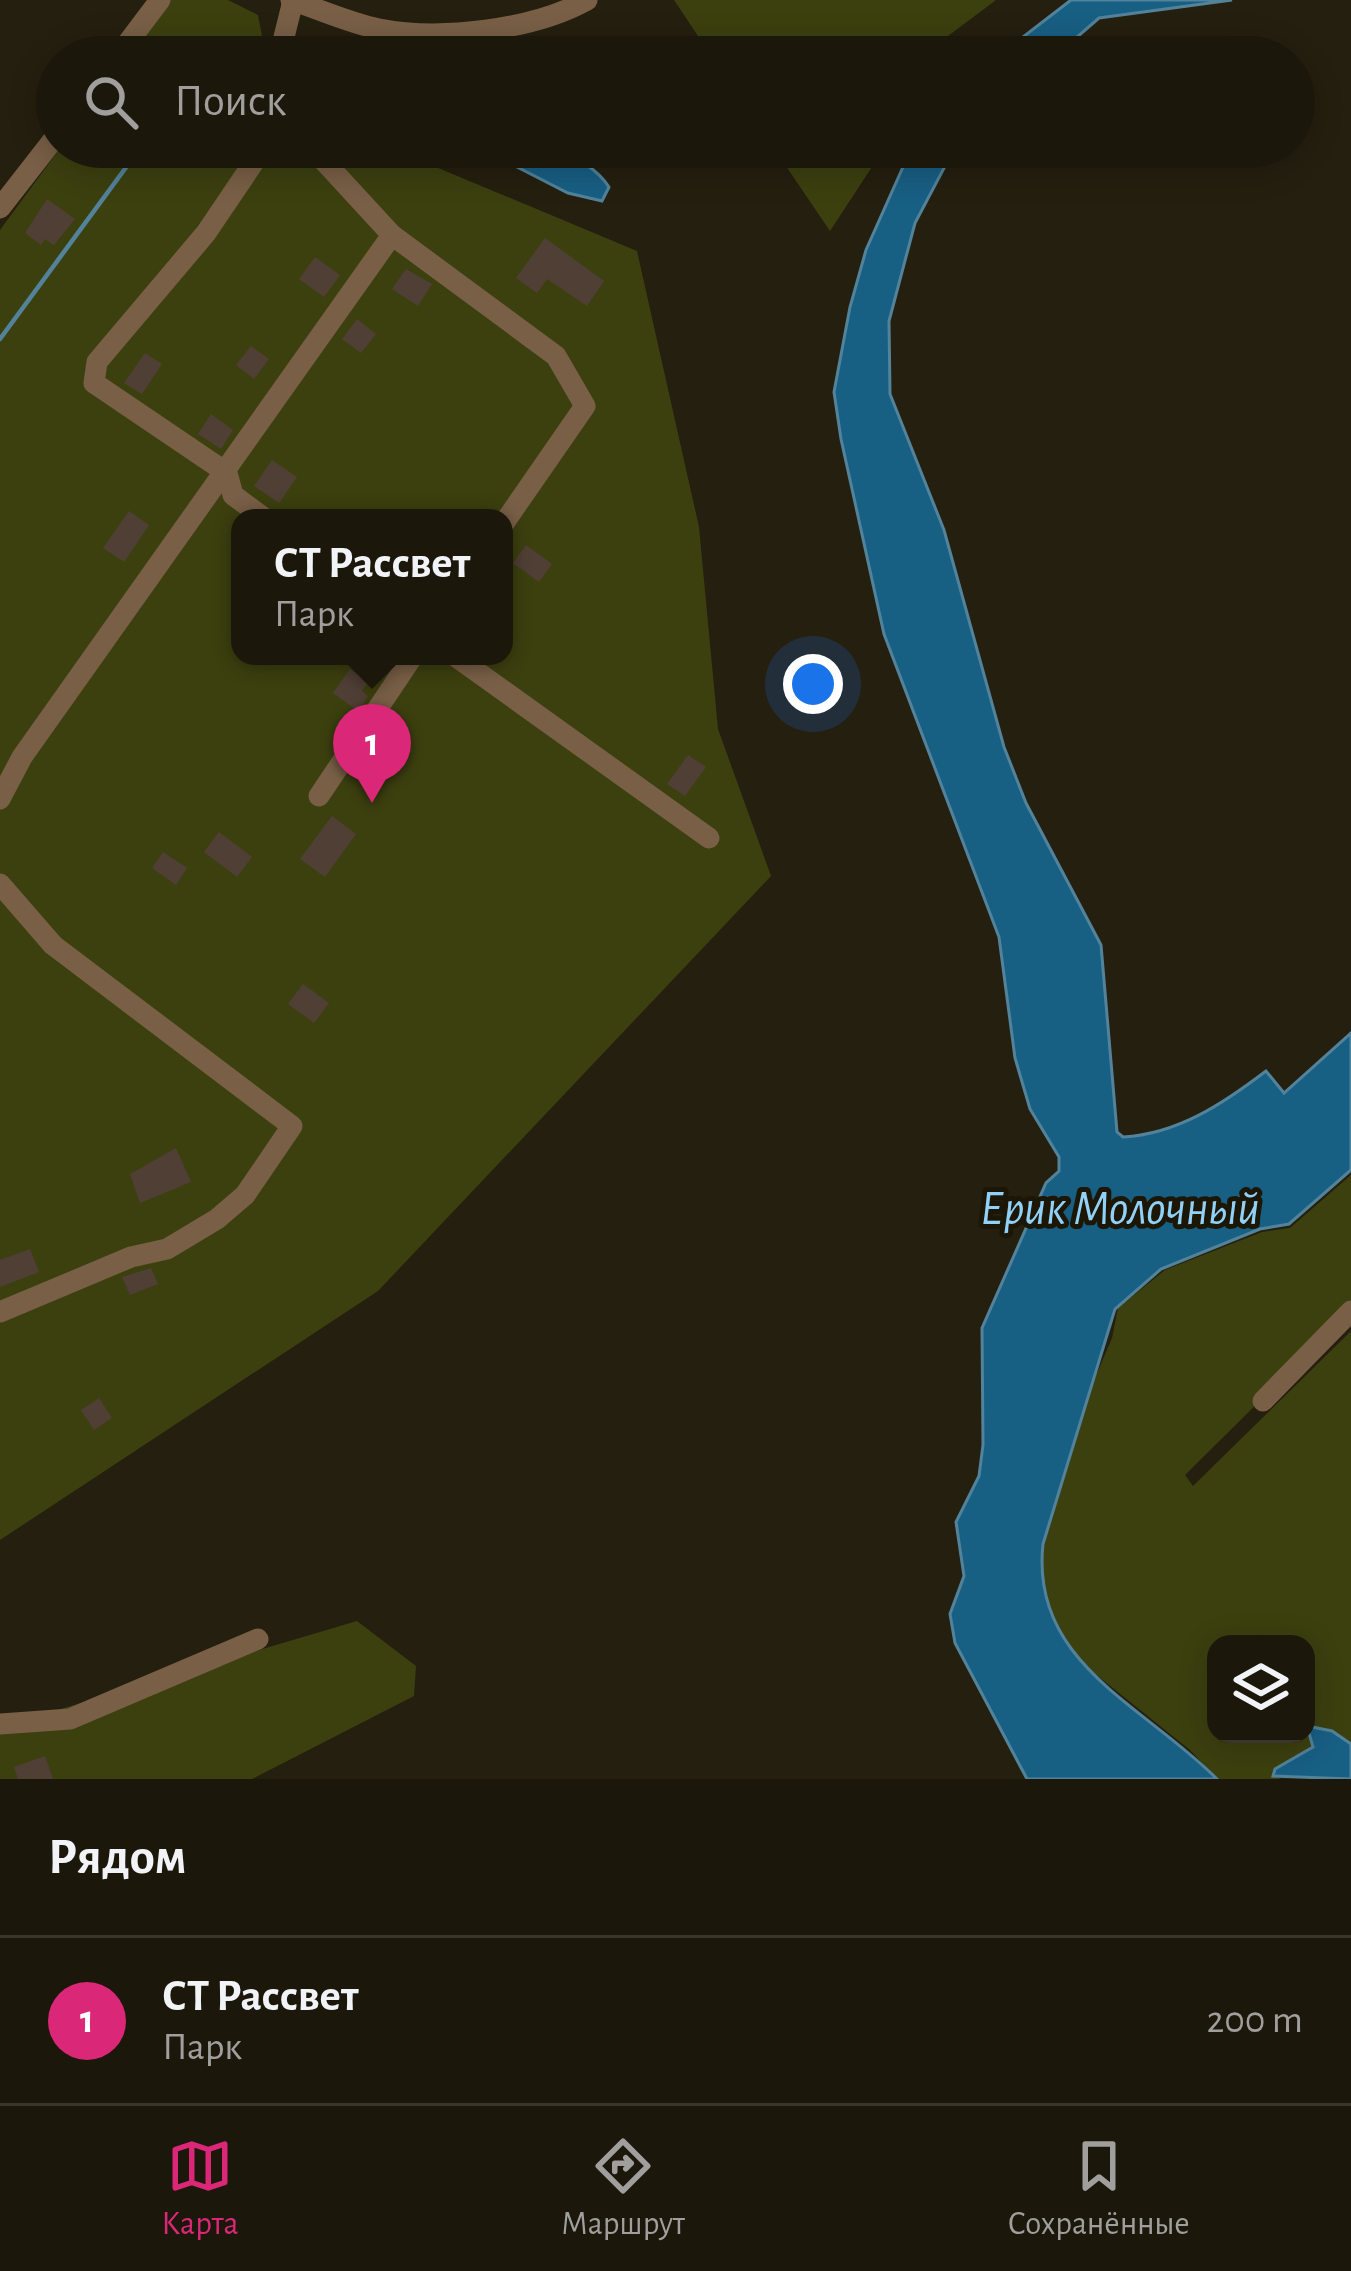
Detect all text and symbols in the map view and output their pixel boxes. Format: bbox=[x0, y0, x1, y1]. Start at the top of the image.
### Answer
search box bbox=[36, 36, 1315, 168]
icon: search bbox=[78, 69, 144, 135]
text: Поиск bbox=[174, 79, 286, 124]
popup bbox=[231, 509, 513, 665]
text: СТ Рассвет bbox=[274, 541, 470, 586]
text: Парк bbox=[274, 595, 354, 634]
your location bbox=[783, 654, 843, 714]
pin: 1 bbox=[333, 704, 411, 803]
water label: Ерик Молочный bbox=[980, 1186, 1260, 1234]
map controls bbox=[1207, 1635, 1315, 1743]
button: layers bbox=[1207, 1635, 1315, 1743]
text: Рядом bbox=[48, 1832, 187, 1883]
text: СТ Рассвет bbox=[162, 1974, 358, 2019]
text: 1 bbox=[80, 2001, 94, 2040]
text: 200 m bbox=[1206, 2001, 1303, 2040]
text: Парк bbox=[162, 2028, 242, 2067]
tab: Карта bbox=[161, 2133, 239, 2245]
tab: Маршрут bbox=[561, 2133, 685, 2245]
tab: Сохранённые bbox=[1007, 2133, 1190, 2245]

